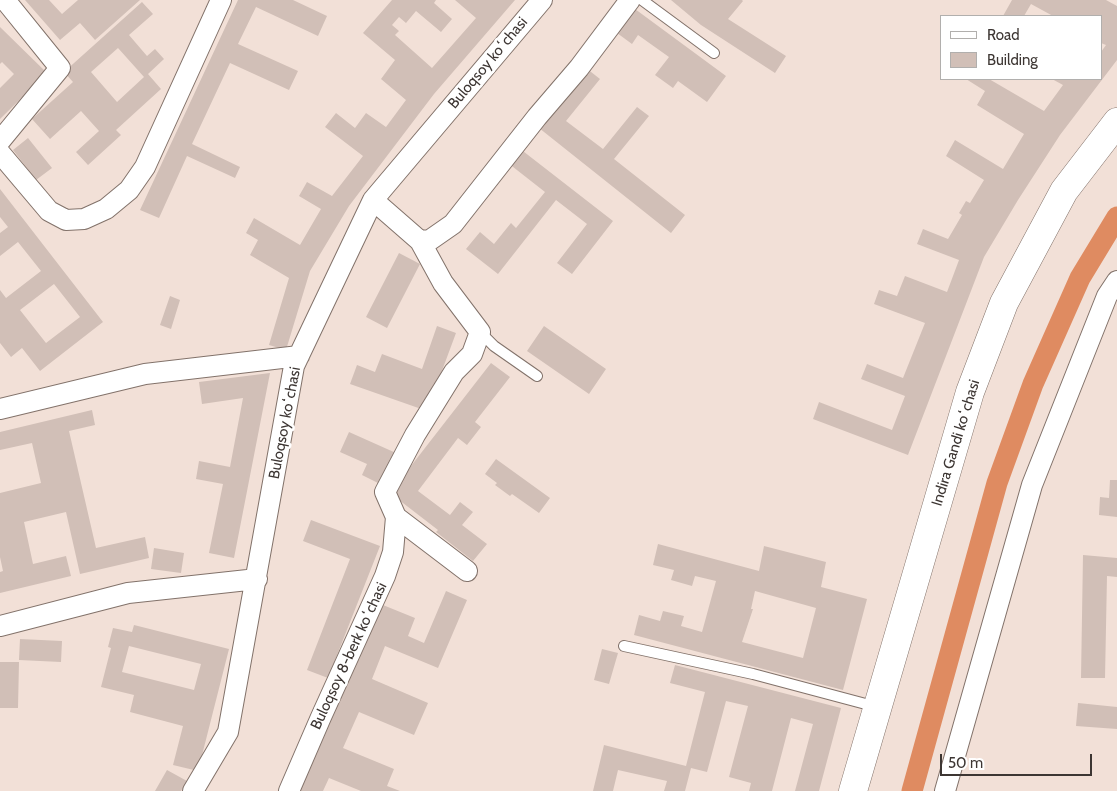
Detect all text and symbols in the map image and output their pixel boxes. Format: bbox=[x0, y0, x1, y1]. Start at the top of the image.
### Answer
street label: Buloqsoy koʻchasi bbox=[445, 14, 531, 112]
legend bbox=[940, 15, 1102, 80]
text: Road bbox=[987, 26, 1020, 44]
text: Building bbox=[987, 51, 1038, 69]
street label: Buloqsoy koʻchasi bbox=[265, 365, 305, 481]
street label: Indira Gandi koʻchasi bbox=[928, 378, 984, 508]
street label: Buloqsoy 8-berk koʻchasi bbox=[307, 580, 391, 732]
scale bar bbox=[942, 744, 1094, 776]
text: 50 m bbox=[948, 754, 983, 772]

